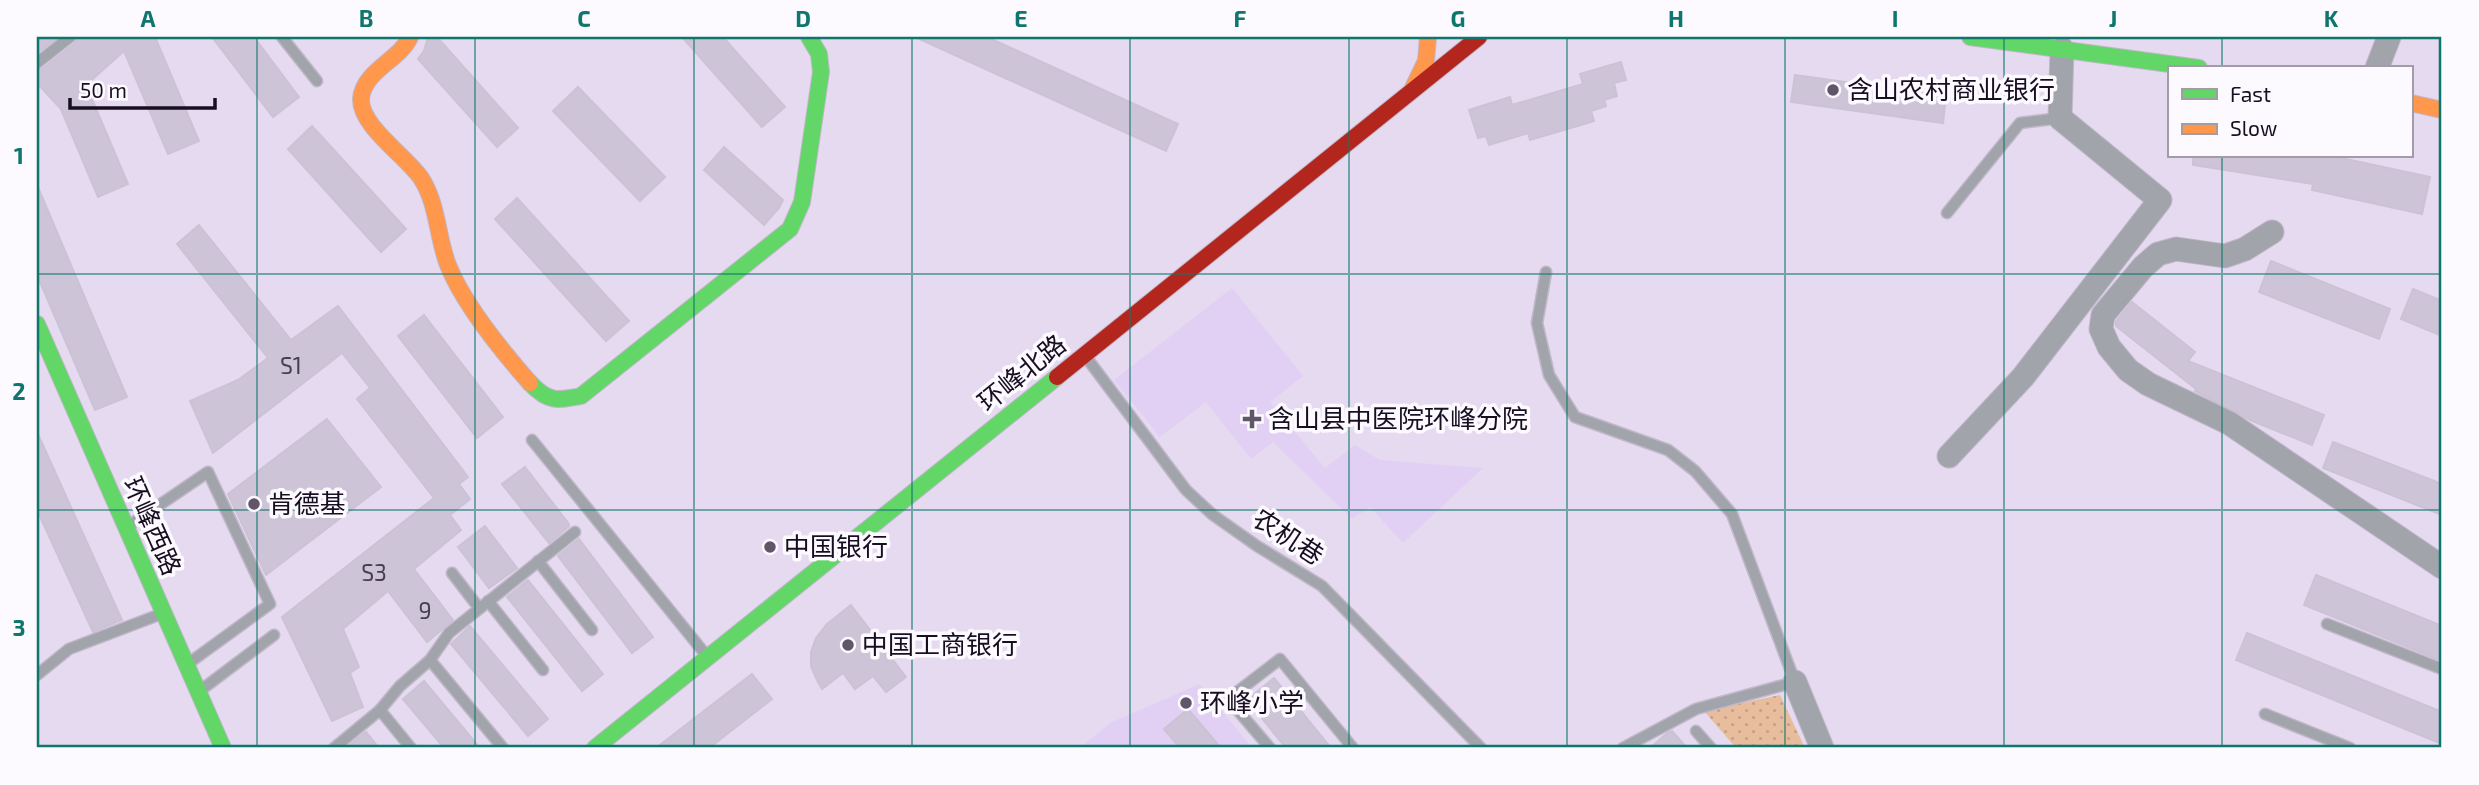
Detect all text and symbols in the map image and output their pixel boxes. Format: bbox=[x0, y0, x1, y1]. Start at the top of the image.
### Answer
text: A bbox=[140, 4, 156, 32]
text: B bbox=[359, 4, 373, 32]
text: C bbox=[577, 4, 591, 32]
text: D bbox=[795, 4, 811, 32]
text: E bbox=[1014, 4, 1028, 32]
text: F bbox=[1234, 4, 1247, 32]
text: G bbox=[1451, 4, 1465, 32]
text: H bbox=[1668, 4, 1684, 32]
text: I bbox=[1892, 4, 1898, 32]
text: J bbox=[2109, 4, 2117, 32]
text: K bbox=[2324, 4, 2339, 32]
scale bar bbox=[70, 66, 215, 110]
legend bbox=[2168, 66, 2412, 158]
place label: 含山农村商业银行 bbox=[1847, 73, 2055, 104]
text: 50 m bbox=[80, 77, 127, 102]
text: Fast bbox=[2230, 81, 2271, 106]
marker: 含山农村商业银行 bbox=[1825, 82, 1841, 98]
text: Slow bbox=[2230, 115, 2277, 140]
text: 1 bbox=[14, 141, 24, 169]
street label: 环峰北路 bbox=[971, 327, 1071, 417]
house number: S1 bbox=[280, 351, 302, 379]
text: 2 bbox=[12, 377, 26, 405]
place label: 含山县中医院环峰分院 bbox=[1268, 402, 1528, 433]
marker: 含山县中医院环峰分院 bbox=[1242, 409, 1262, 429]
street label: 环峰西路 bbox=[118, 472, 189, 579]
place label: 肯德基 bbox=[268, 487, 346, 518]
marker: 肯德基 bbox=[246, 496, 262, 512]
street label: 农机巷 bbox=[1248, 501, 1330, 570]
place label: 中国银行 bbox=[784, 530, 888, 561]
marker: 中国银行 bbox=[762, 539, 778, 555]
house number: S3 bbox=[361, 558, 387, 586]
house number: 9 bbox=[418, 596, 432, 624]
text: 3 bbox=[12, 613, 26, 641]
place label: 中国工商银行 bbox=[862, 628, 1018, 659]
marker: 中国工商银行 bbox=[840, 637, 856, 653]
place label: 环峰小学 bbox=[1200, 686, 1304, 717]
marker: 环峰小学 bbox=[1178, 695, 1194, 711]

